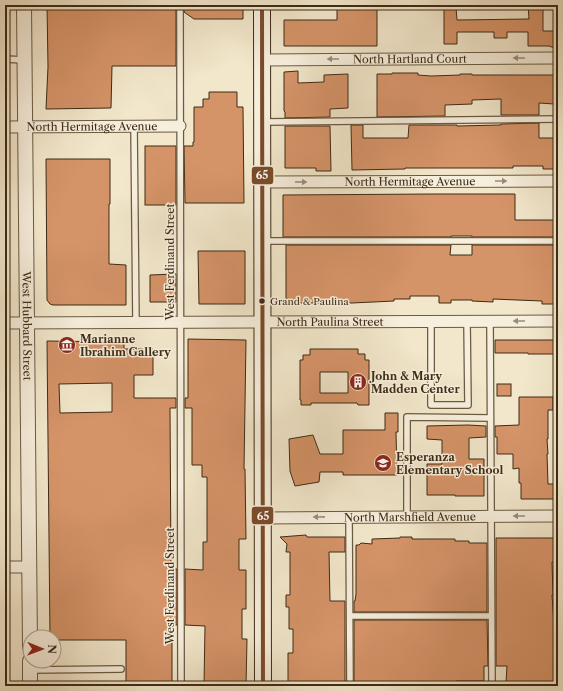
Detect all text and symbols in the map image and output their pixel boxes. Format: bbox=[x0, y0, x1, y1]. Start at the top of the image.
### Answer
street label: North Hartland Court bbox=[353, 52, 467, 66]
one-way arrow bbox=[512, 55, 525, 61]
one-way arrow bbox=[326, 56, 339, 62]
street label: North Hermitage Avenue bbox=[27, 119, 157, 134]
line badge: 65 bbox=[251, 166, 274, 185]
text: 65 bbox=[256, 168, 268, 182]
street label: North Hermitage Avenue bbox=[345, 174, 475, 189]
one-way arrow bbox=[495, 178, 507, 185]
one-way arrow bbox=[295, 179, 308, 185]
street label: West Ferdinand Street bbox=[163, 204, 177, 321]
street label: West Hubbard Street bbox=[19, 270, 35, 381]
place label: Grand & Paulina bbox=[270, 295, 349, 308]
marker: Grand & Paulina bbox=[257, 296, 267, 306]
street label: North Paulina Street bbox=[276, 315, 384, 329]
one-way arrow bbox=[512, 318, 525, 324]
place label: Marianne Ibrahim Gallery bbox=[80, 332, 171, 359]
museum icon: Marianne Ibrahim Gallery bbox=[57, 335, 77, 355]
place label: John & Mary Madden Center bbox=[369, 369, 460, 396]
building icon: John & Mary Madden Center bbox=[348, 372, 368, 392]
place label: Esperanza Elementary School bbox=[396, 450, 503, 477]
school or university icon: Esperanza Elementary School bbox=[373, 453, 393, 473]
line badge: 65 bbox=[251, 506, 274, 525]
text: 65 bbox=[257, 509, 269, 523]
street label: North Marshfield Avenue bbox=[344, 510, 476, 524]
one-way arrow bbox=[512, 513, 525, 519]
one-way arrow bbox=[313, 514, 325, 521]
street label: West Ferdinand Street bbox=[163, 528, 177, 645]
north arrow bbox=[22, 629, 62, 669]
text: N bbox=[45, 644, 59, 655]

